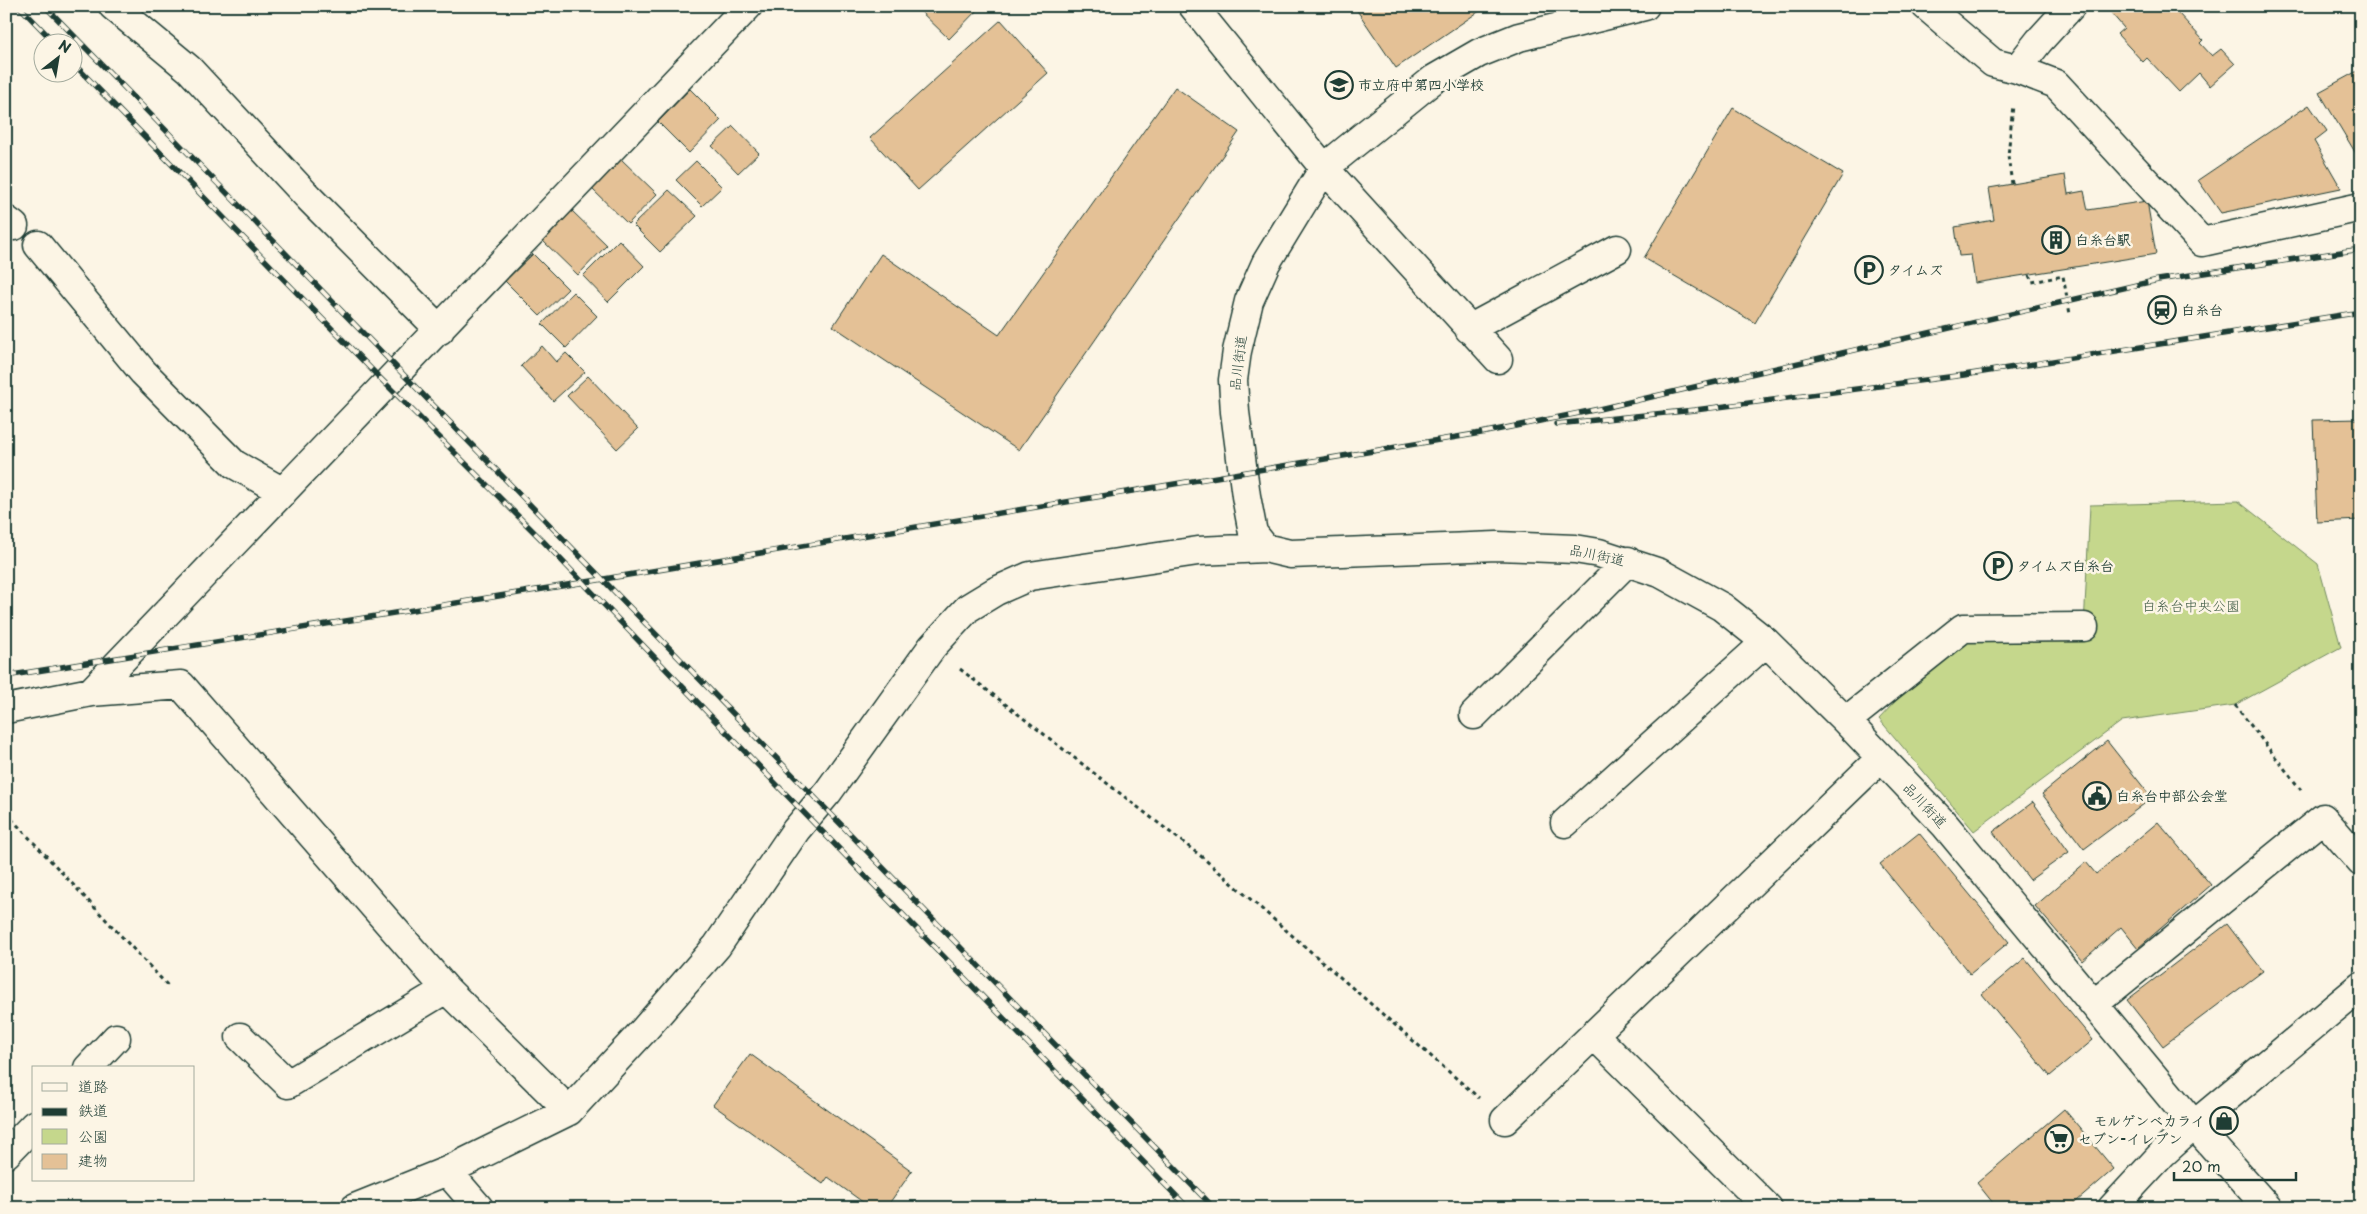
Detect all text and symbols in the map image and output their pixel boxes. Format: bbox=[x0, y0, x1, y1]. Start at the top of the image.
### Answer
north arrow bbox=[32, 32, 82, 82]
text: N bbox=[55, 35, 75, 58]
school or university icon: 市立府中第四小学校 bbox=[1324, 70, 1354, 100]
place label: 市立府中第四小学校 bbox=[1358, 74, 1484, 95]
building icon: 白糸台駅 bbox=[2041, 225, 2071, 255]
place label: 白糸台駅 bbox=[2075, 229, 2131, 250]
parking icon: タイムズ bbox=[1854, 255, 1884, 285]
place label: タイムズ bbox=[1888, 259, 1943, 280]
station icon: 白糸台 bbox=[2147, 295, 2177, 325]
place label: 白糸台 bbox=[2181, 299, 2223, 320]
street label: 品川街道 bbox=[1224, 334, 1251, 392]
street label: 品川街道 bbox=[1568, 538, 1627, 571]
parking icon: タイムズ白糸台 bbox=[1983, 551, 2013, 581]
place label: タイムズ白糸台 bbox=[2017, 555, 2114, 576]
park label: 白糸台中央公園 bbox=[2142, 595, 2240, 616]
street label: 品川街道 bbox=[1899, 777, 1952, 832]
public building icon: 白糸台中部公会堂 bbox=[2082, 781, 2112, 811]
place label: 白糸台中部公会堂 bbox=[2116, 785, 2228, 806]
legend bbox=[32, 1066, 195, 1182]
text: 道路 bbox=[78, 1074, 108, 1097]
text: 鉄道 bbox=[78, 1098, 108, 1121]
shop icon: モルゲンベカライ bbox=[2209, 1106, 2239, 1136]
place label: モルゲンベカライ bbox=[2094, 1110, 2205, 1131]
text: 公園 bbox=[78, 1124, 108, 1147]
supermarket icon: セブン-イレブン bbox=[2044, 1124, 2074, 1154]
place label: セブン-イレブン bbox=[2078, 1128, 2183, 1149]
text: 建物 bbox=[78, 1148, 108, 1171]
scale bar bbox=[2174, 1149, 2297, 1181]
text: 20 m bbox=[2182, 1154, 2221, 1177]

